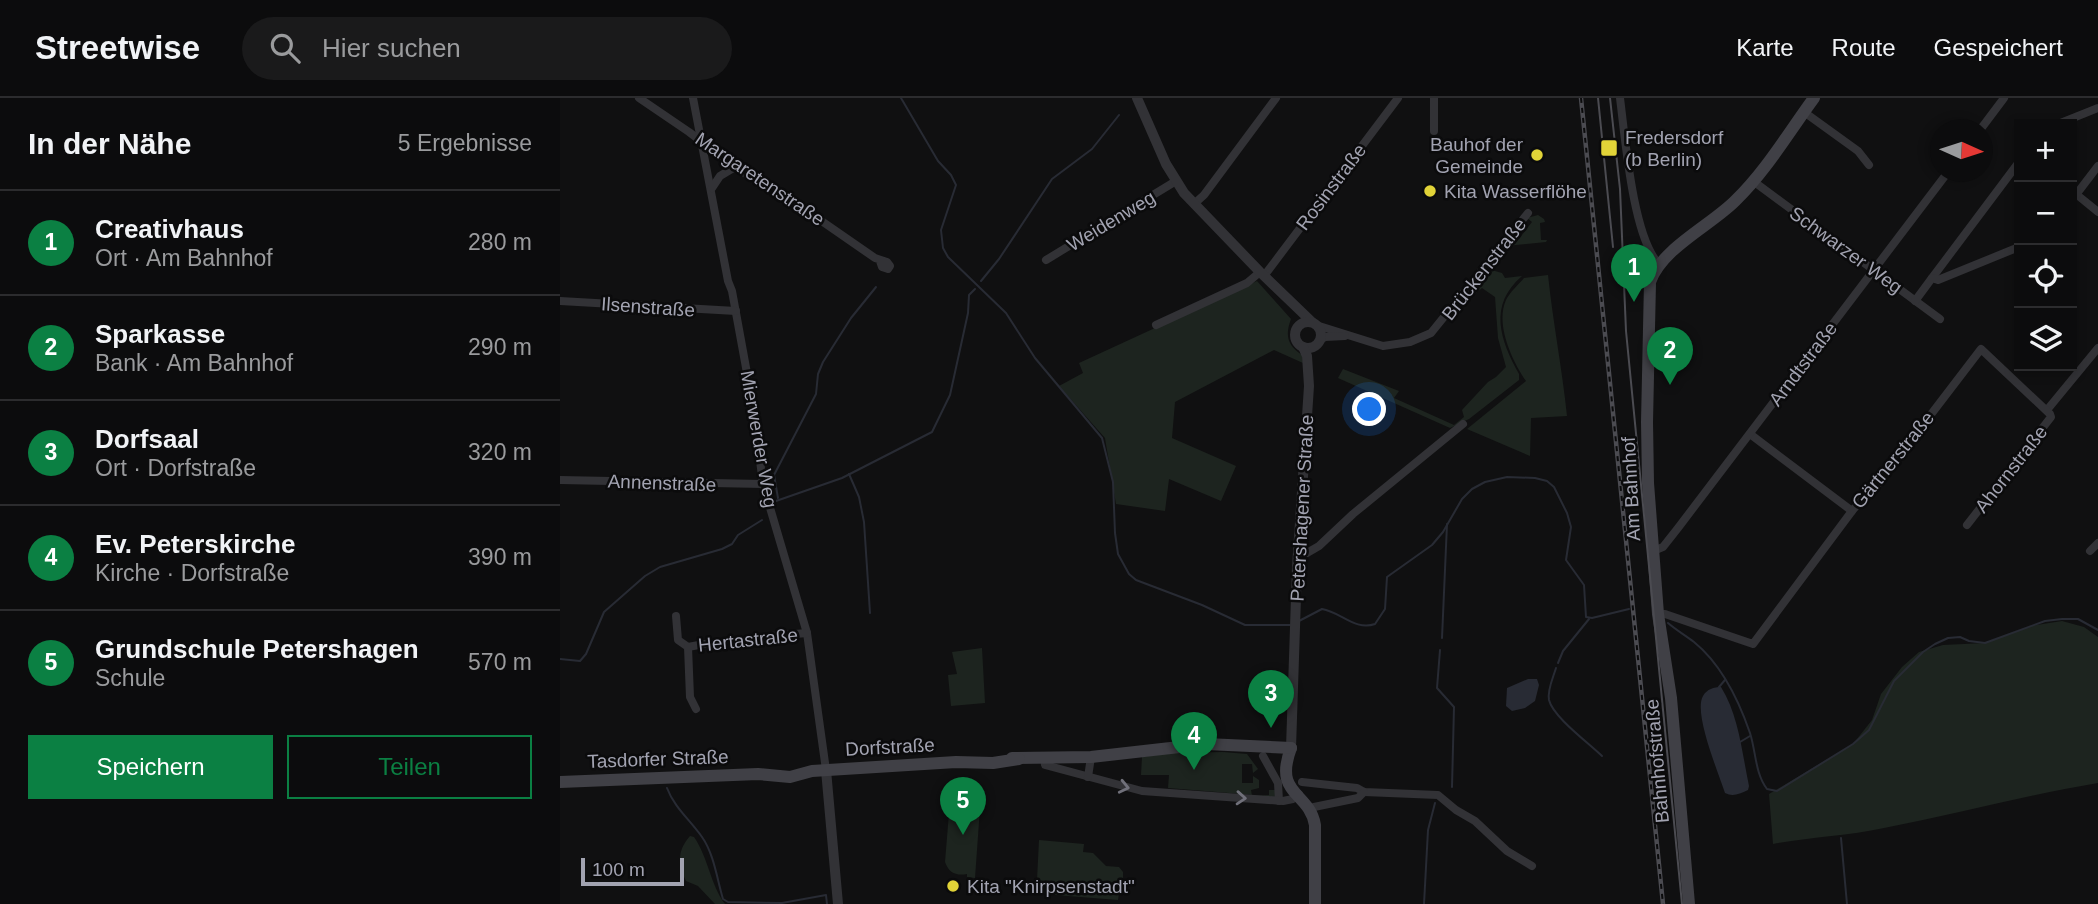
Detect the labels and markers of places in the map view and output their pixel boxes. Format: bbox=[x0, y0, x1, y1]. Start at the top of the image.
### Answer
place label: Fredersdorf (b Berlin) bbox=[1625, 127, 1724, 170]
place label: Bauhof der Gemeinde bbox=[1430, 134, 1524, 177]
marker: Fredersdorf (b Berlin) bbox=[1599, 138, 1619, 158]
marker: Bauhof der Gemeinde bbox=[1529, 147, 1545, 163]
place label: Kita Wasserflöhe bbox=[1444, 181, 1587, 202]
marker: Kita Wasserflöhe bbox=[1422, 183, 1438, 199]
pin: 1 bbox=[1611, 244, 1657, 302]
pin: 2 bbox=[1647, 327, 1693, 385]
pin: 3 bbox=[1248, 670, 1294, 728]
pin: 4 bbox=[1171, 712, 1217, 770]
pin: 5 bbox=[940, 777, 986, 835]
place label: Kita "Knirpsenstadt" bbox=[967, 876, 1135, 897]
marker: Kita "Knirpsenstadt" bbox=[945, 878, 961, 894]

